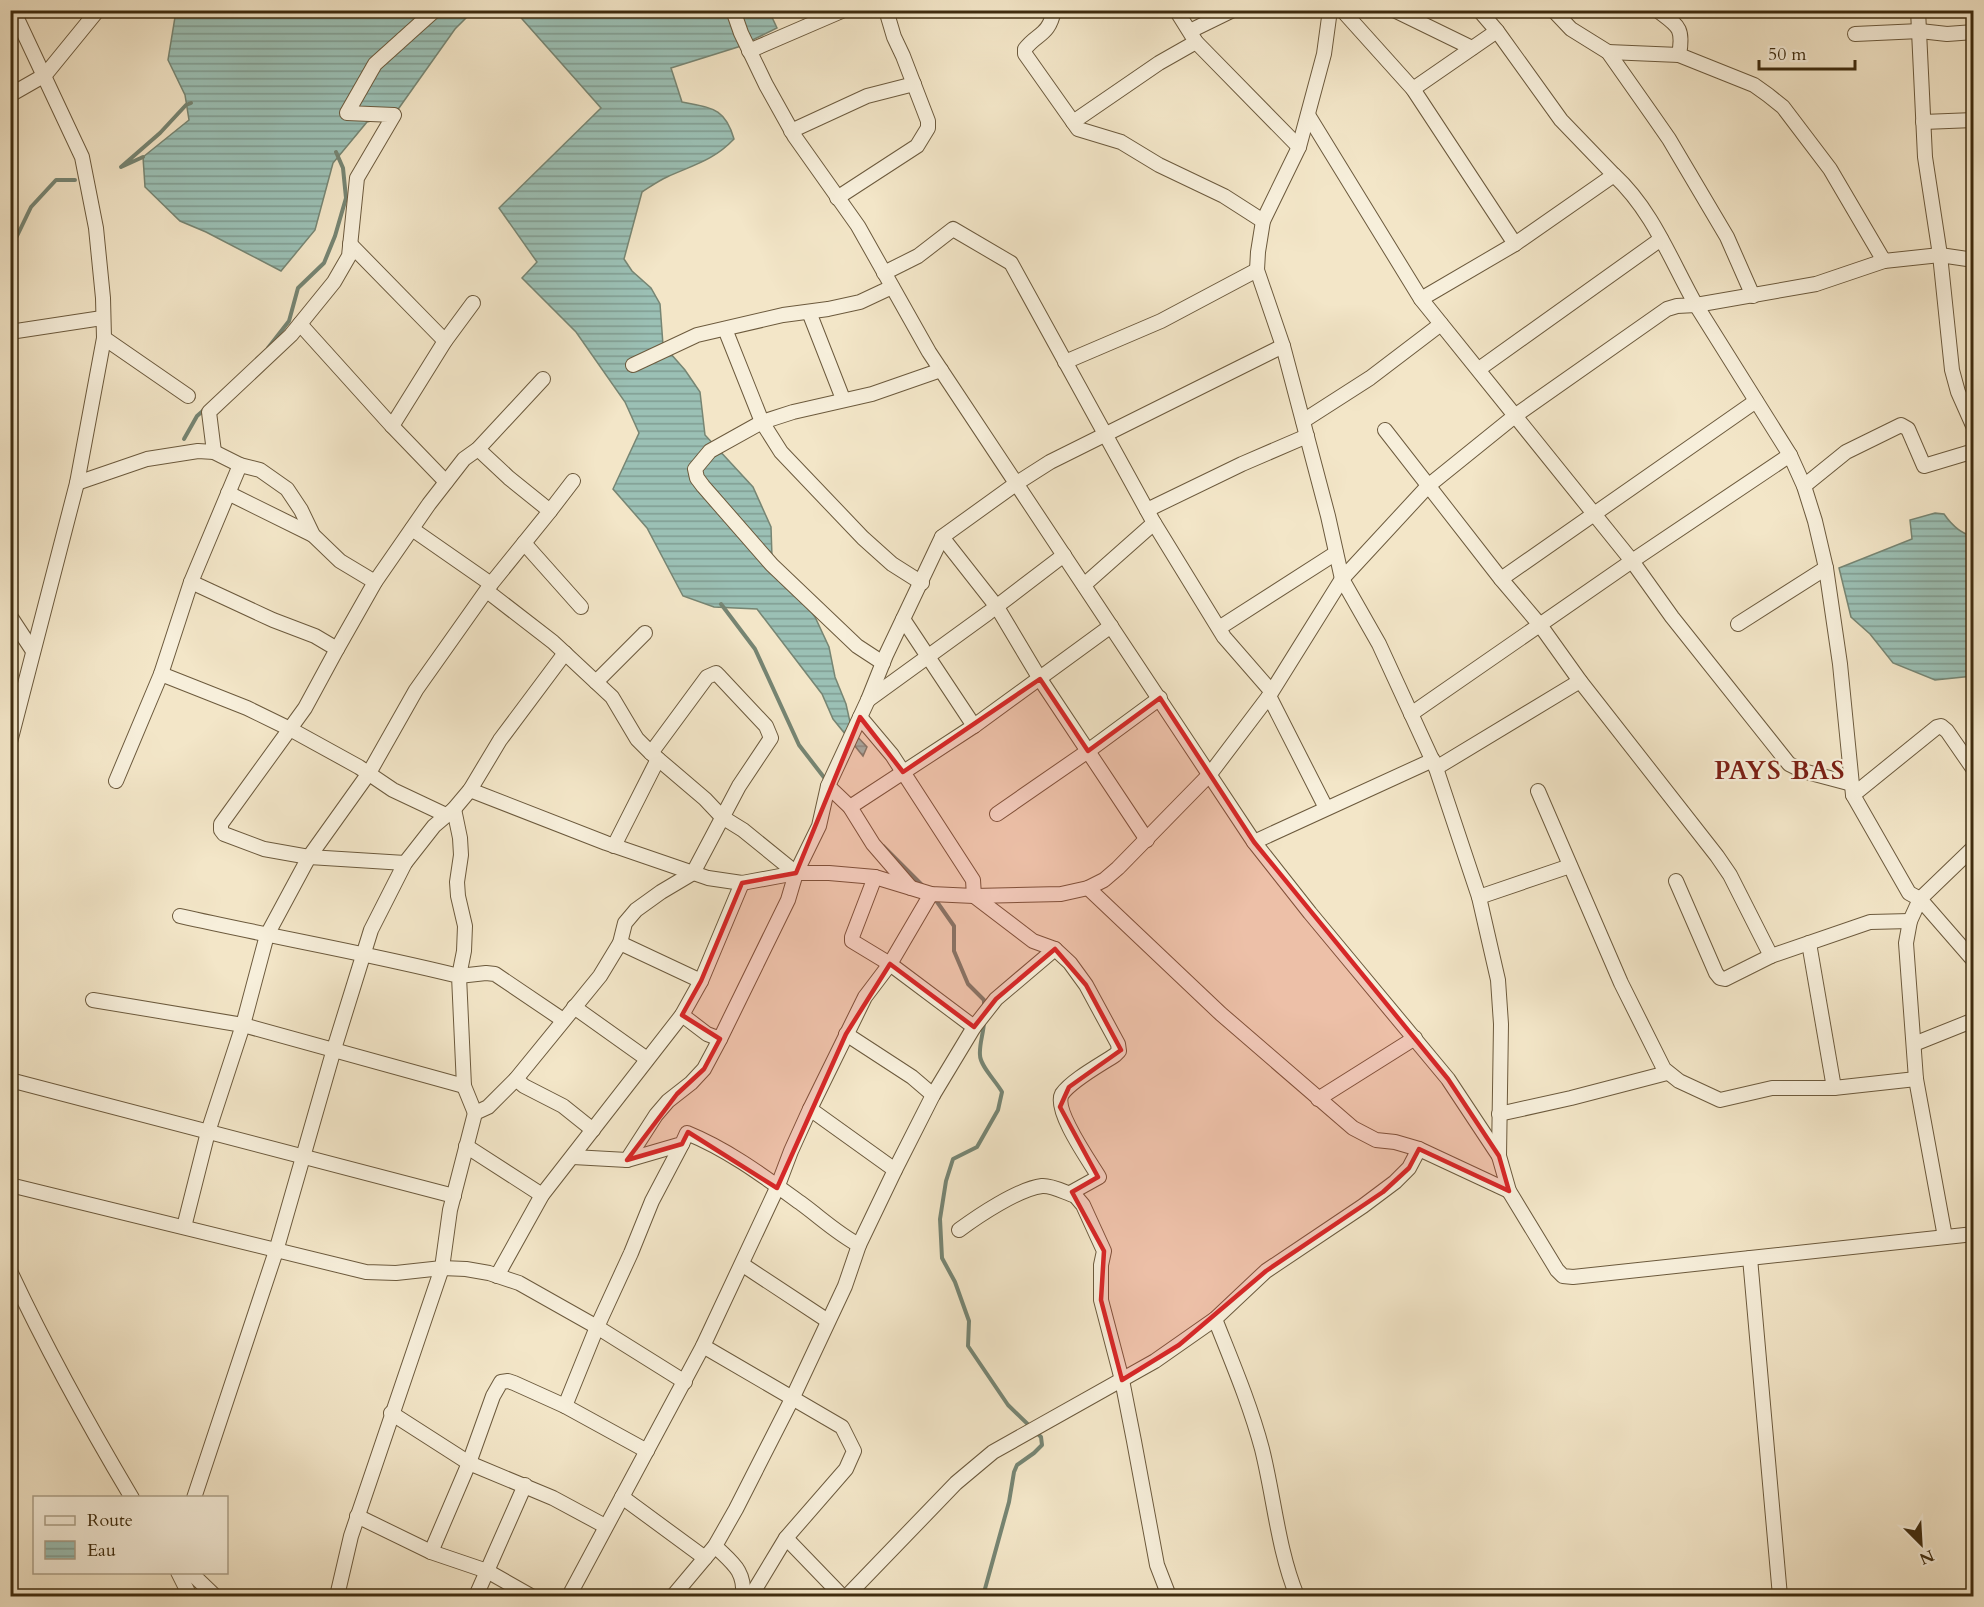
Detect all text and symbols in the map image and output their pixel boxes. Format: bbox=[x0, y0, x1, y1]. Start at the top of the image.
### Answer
scale bar bbox=[1759, 33, 1855, 71]
text: 50 m bbox=[1768, 42, 1807, 67]
district label: PAYS BAS bbox=[1714, 753, 1846, 788]
legend bbox=[33, 1496, 228, 1574]
text: Route bbox=[87, 1508, 133, 1533]
north arrow bbox=[1891, 1514, 1951, 1574]
text: Eau bbox=[87, 1538, 116, 1563]
text: N bbox=[1916, 1544, 1938, 1570]

